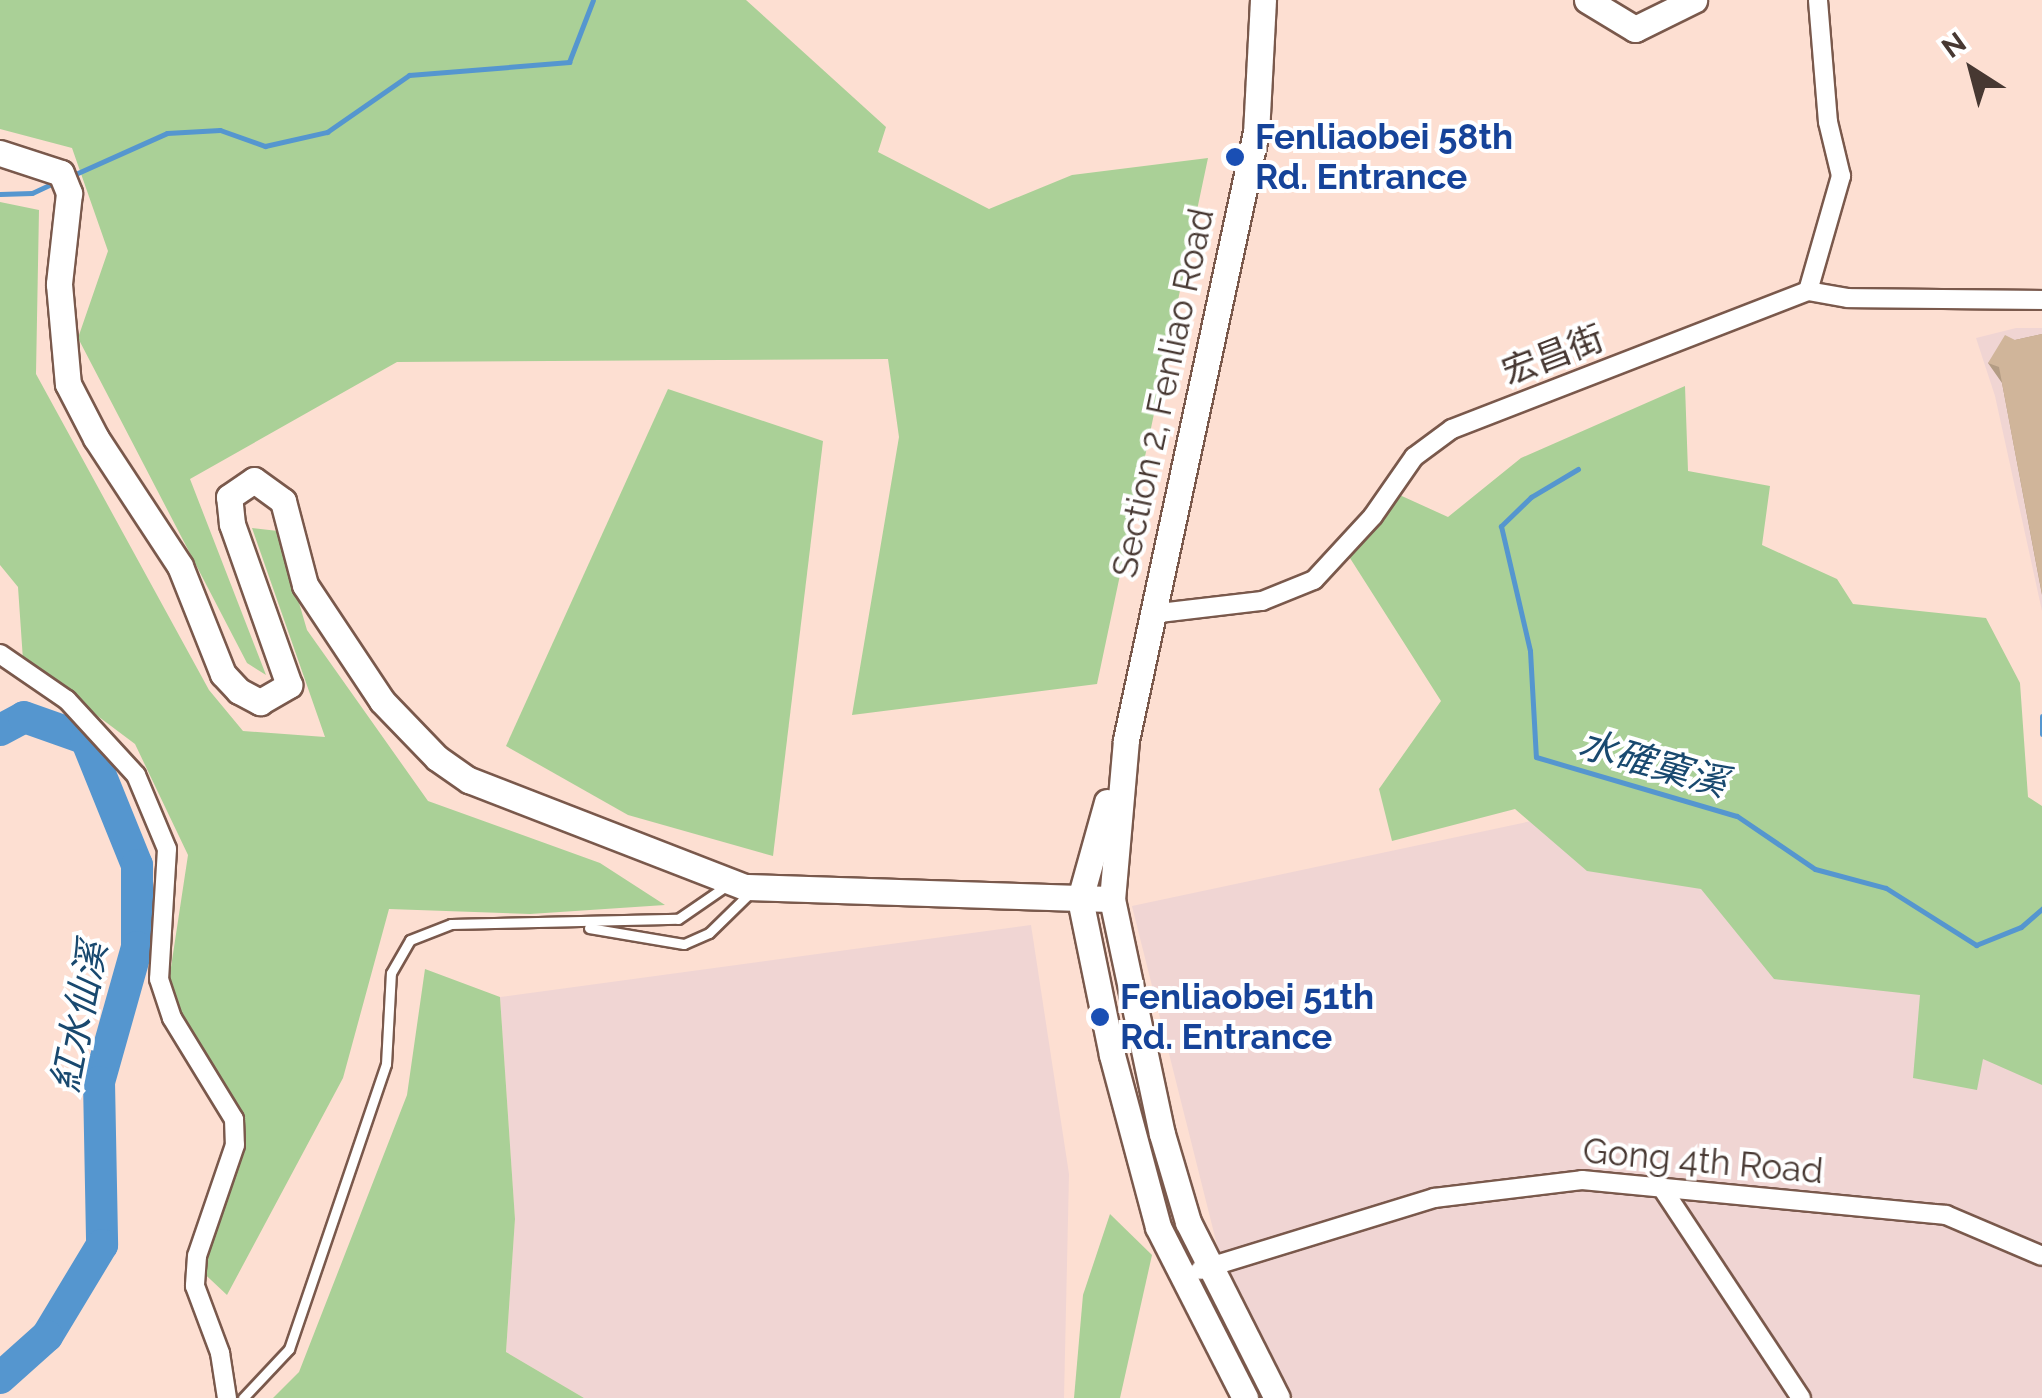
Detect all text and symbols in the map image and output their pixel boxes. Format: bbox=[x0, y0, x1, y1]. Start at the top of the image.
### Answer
north arrow bbox=[1922, 20, 2022, 120]
text: N bbox=[1936, 26, 1972, 65]
place label: Fenliaobei 58th Rd. Entrance bbox=[1255, 116, 1513, 198]
marker: Fenliaobei 58th Rd. Entrance bbox=[1224, 146, 1246, 168]
street label: Section 2, Fenliao Road bbox=[1103, 205, 1223, 581]
street label: 宏昌街 bbox=[1496, 317, 1610, 393]
water label: 水確窠溪 bbox=[1574, 720, 1732, 806]
water label: 紅水仙溪 bbox=[42, 938, 116, 1096]
place label: Fenliaobei 51th Rd. Entrance bbox=[1120, 976, 1374, 1058]
marker: Fenliaobei 51th Rd. Entrance bbox=[1089, 1006, 1111, 1028]
street label: Gong 4th Road bbox=[1581, 1130, 1825, 1192]

